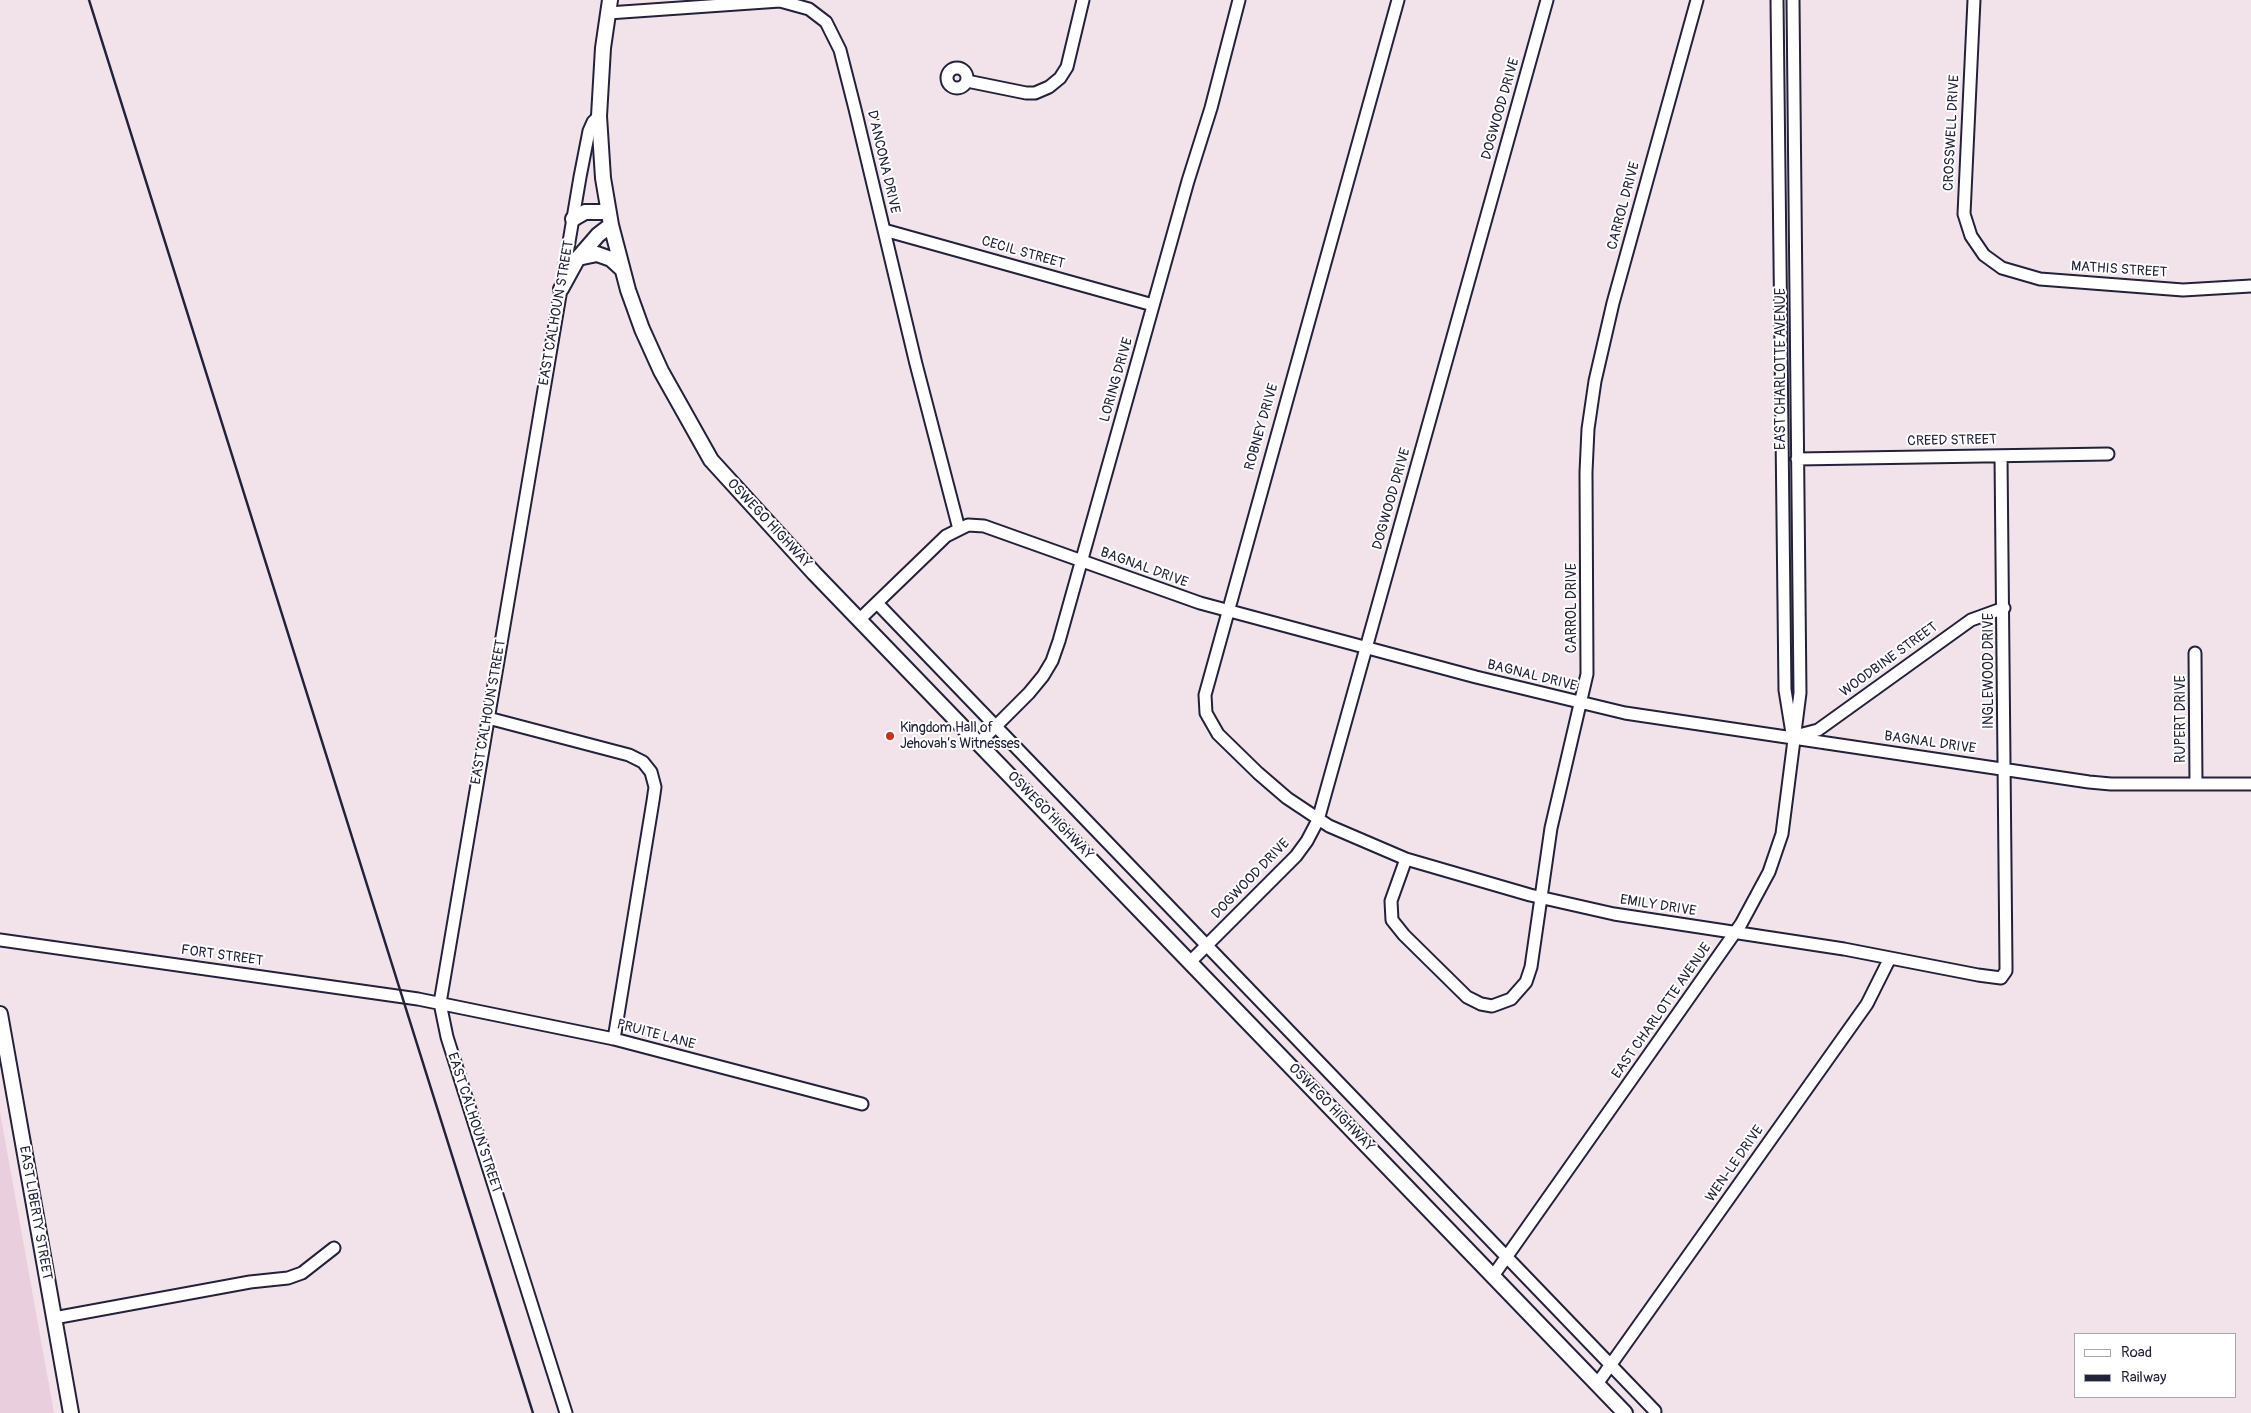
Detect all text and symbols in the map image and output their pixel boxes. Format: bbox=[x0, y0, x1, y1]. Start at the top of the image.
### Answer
street label: DOGWOOD DRIVE bbox=[1478, 56, 1524, 162]
street label: CROSSWELL DRIVE bbox=[1941, 74, 1963, 192]
street label: D'ANCONA DRIVE bbox=[863, 109, 903, 215]
street label: CARROL DRIVE bbox=[1604, 160, 1644, 252]
street label: CECIL STREET bbox=[979, 233, 1067, 273]
street label: EAST CALHOUN STREET bbox=[536, 239, 578, 387]
street label: MATHIS STREET bbox=[2070, 258, 2168, 282]
street label: EAST CHARLOTTE AVENUE bbox=[1773, 288, 1789, 450]
street label: LORING DRIVE bbox=[1097, 336, 1137, 424]
street label: ROBNEY DRIVE bbox=[1242, 382, 1282, 472]
street label: CREED STREET bbox=[1907, 432, 1997, 450]
street label: DOGWOOD DRIVE bbox=[1369, 446, 1415, 552]
street label: OSWEGO HIGHWAY bbox=[723, 476, 815, 572]
street label: BAGNAL DRIVE bbox=[1098, 544, 1190, 592]
street label: CARROL DRIVE bbox=[1564, 563, 1580, 653]
street label: INGLEWOOD DRIVE bbox=[1981, 613, 1997, 729]
street label: WOODBINE STREET bbox=[1837, 619, 1941, 701]
street label: EAST CALHOUN STREET bbox=[468, 638, 510, 786]
street label: BAGNAL DRIVE bbox=[1485, 657, 1579, 695]
street label: RUPERT DRIVE bbox=[2173, 675, 2189, 763]
place label: Kingdom Hall of Jehovah’s Witnesses bbox=[900, 720, 1020, 752]
street label: BAGNAL DRIVE bbox=[1883, 728, 1977, 758]
marker: Kingdom Hall of Jehovah’s Witnesses bbox=[884, 730, 896, 742]
street label: OSWEGO HIGHWAY bbox=[1003, 768, 1097, 864]
street label: DOGWOOD DRIVE bbox=[1208, 835, 1294, 923]
street label: EMILY DRIVE bbox=[1619, 892, 1697, 920]
street label: EAST CHARLOTTE AVENUE bbox=[1609, 940, 1715, 1082]
street label: FORT STREET bbox=[180, 942, 264, 970]
street label: PRUITE LANE bbox=[615, 1016, 697, 1054]
street label: EAST CALHOUN STREET bbox=[443, 1051, 505, 1195]
street label: OSWEGO HIGHWAY bbox=[1284, 1060, 1378, 1156]
street label: WEN-LE DRIVE bbox=[1702, 1122, 1768, 1206]
street label: EAST LIBERTY STREET bbox=[15, 1145, 55, 1281]
legend bbox=[2074, 1333, 2236, 1398]
text: Road bbox=[2121, 1343, 2152, 1362]
text: Railway bbox=[2121, 1368, 2166, 1387]

